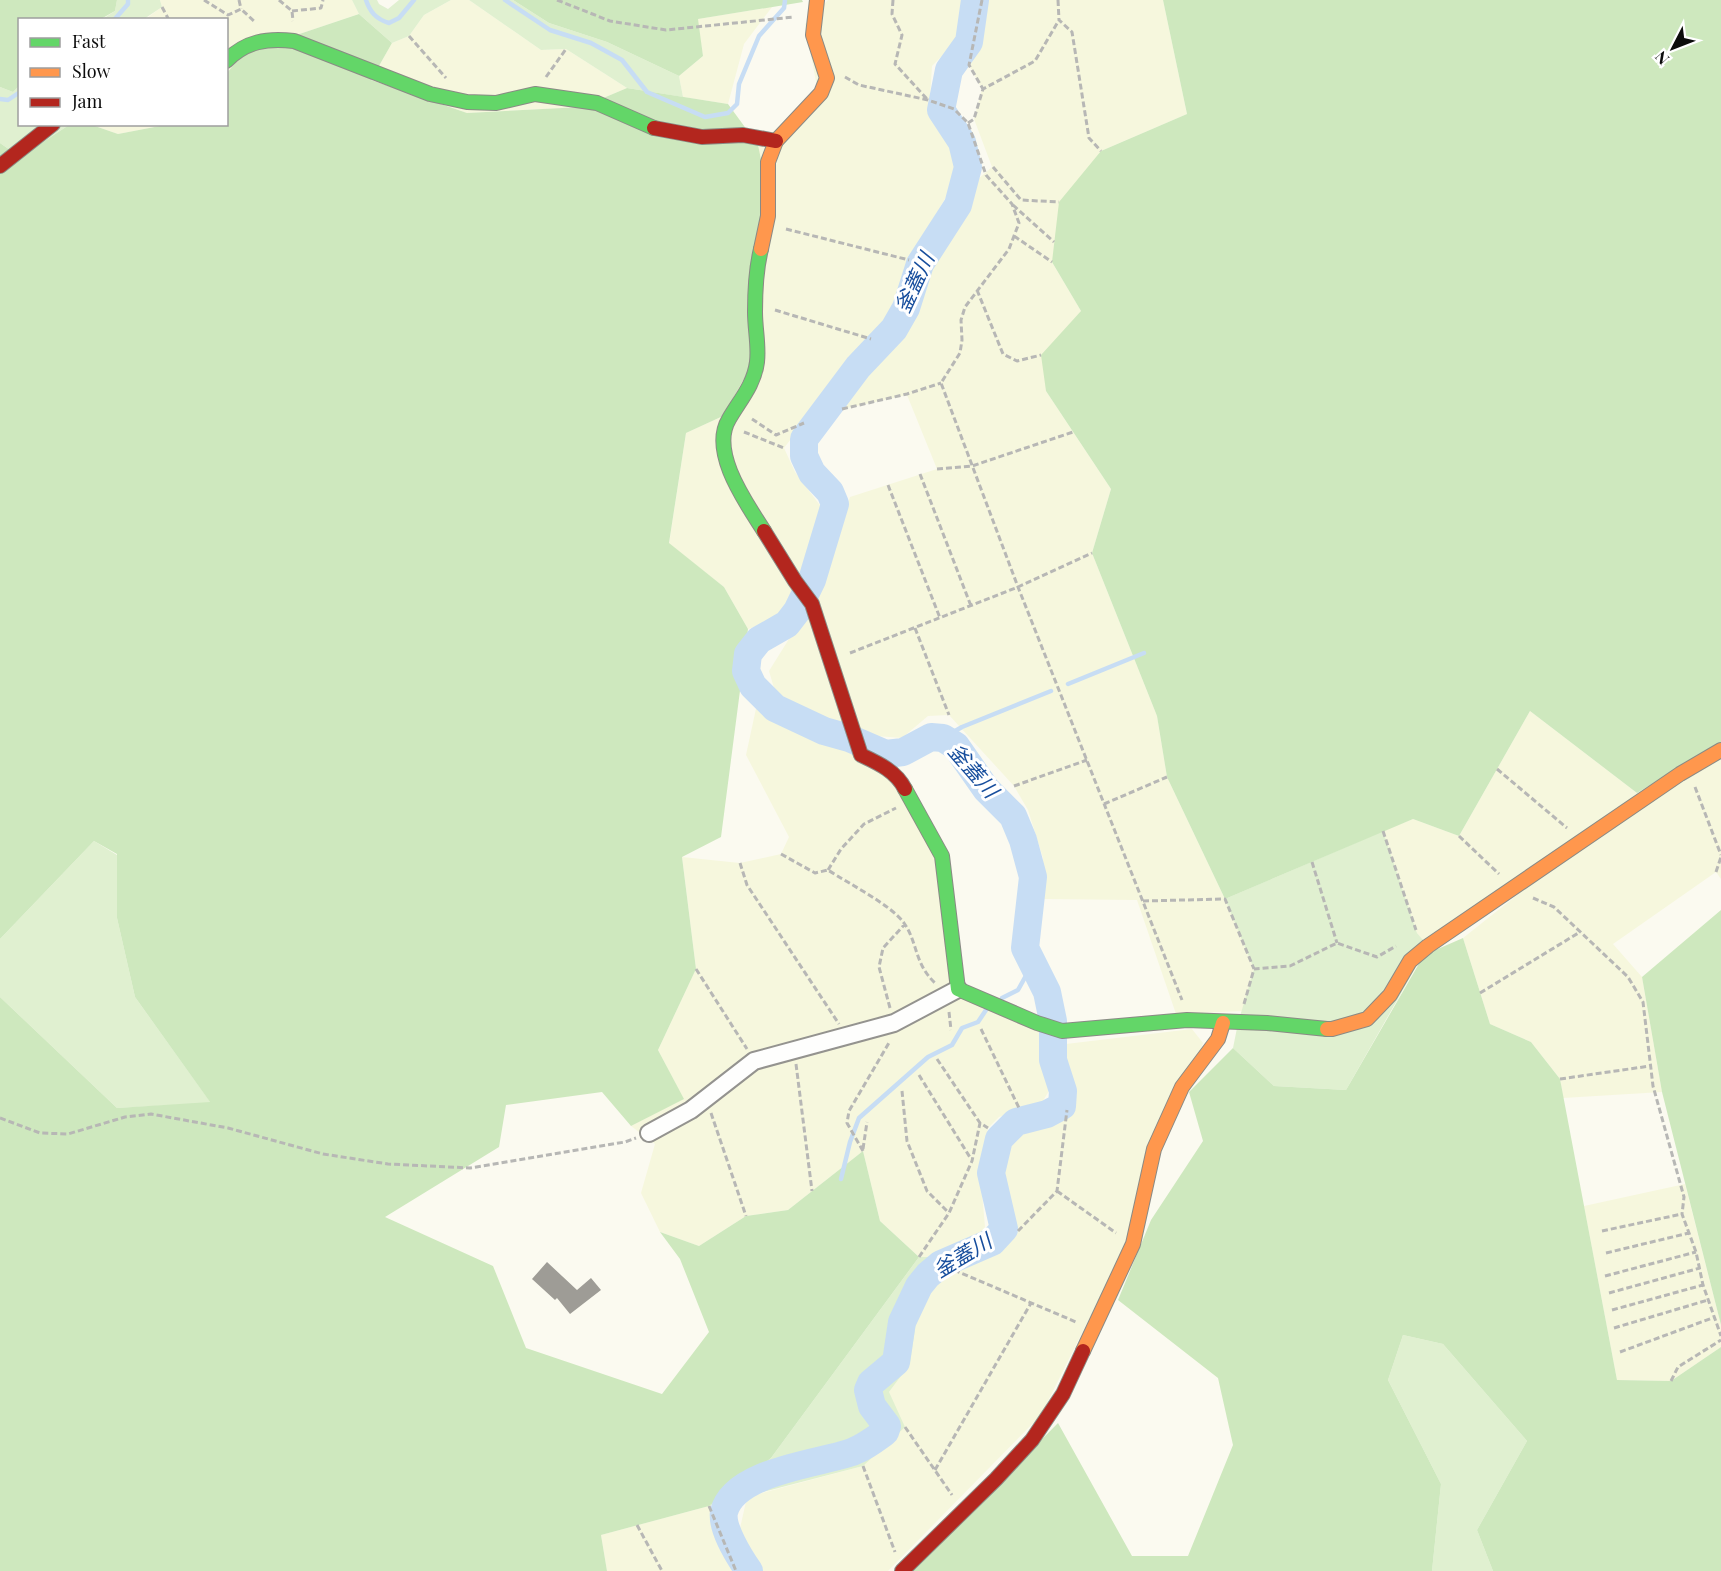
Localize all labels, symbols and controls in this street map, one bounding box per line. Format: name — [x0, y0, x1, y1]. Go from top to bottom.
legend — [18, 18, 228, 126]
north arrow — [1643, 18, 1703, 78]
text: Fast — [72, 29, 106, 53]
text: N — [1650, 47, 1673, 70]
text: Slow — [72, 59, 110, 83]
text: Jam — [71, 89, 102, 113]
water label: 釜蓋川 — [887, 246, 940, 317]
water label: 釜蓋川 — [943, 737, 1007, 804]
water label: 釜蓋川 — [928, 1225, 998, 1283]

